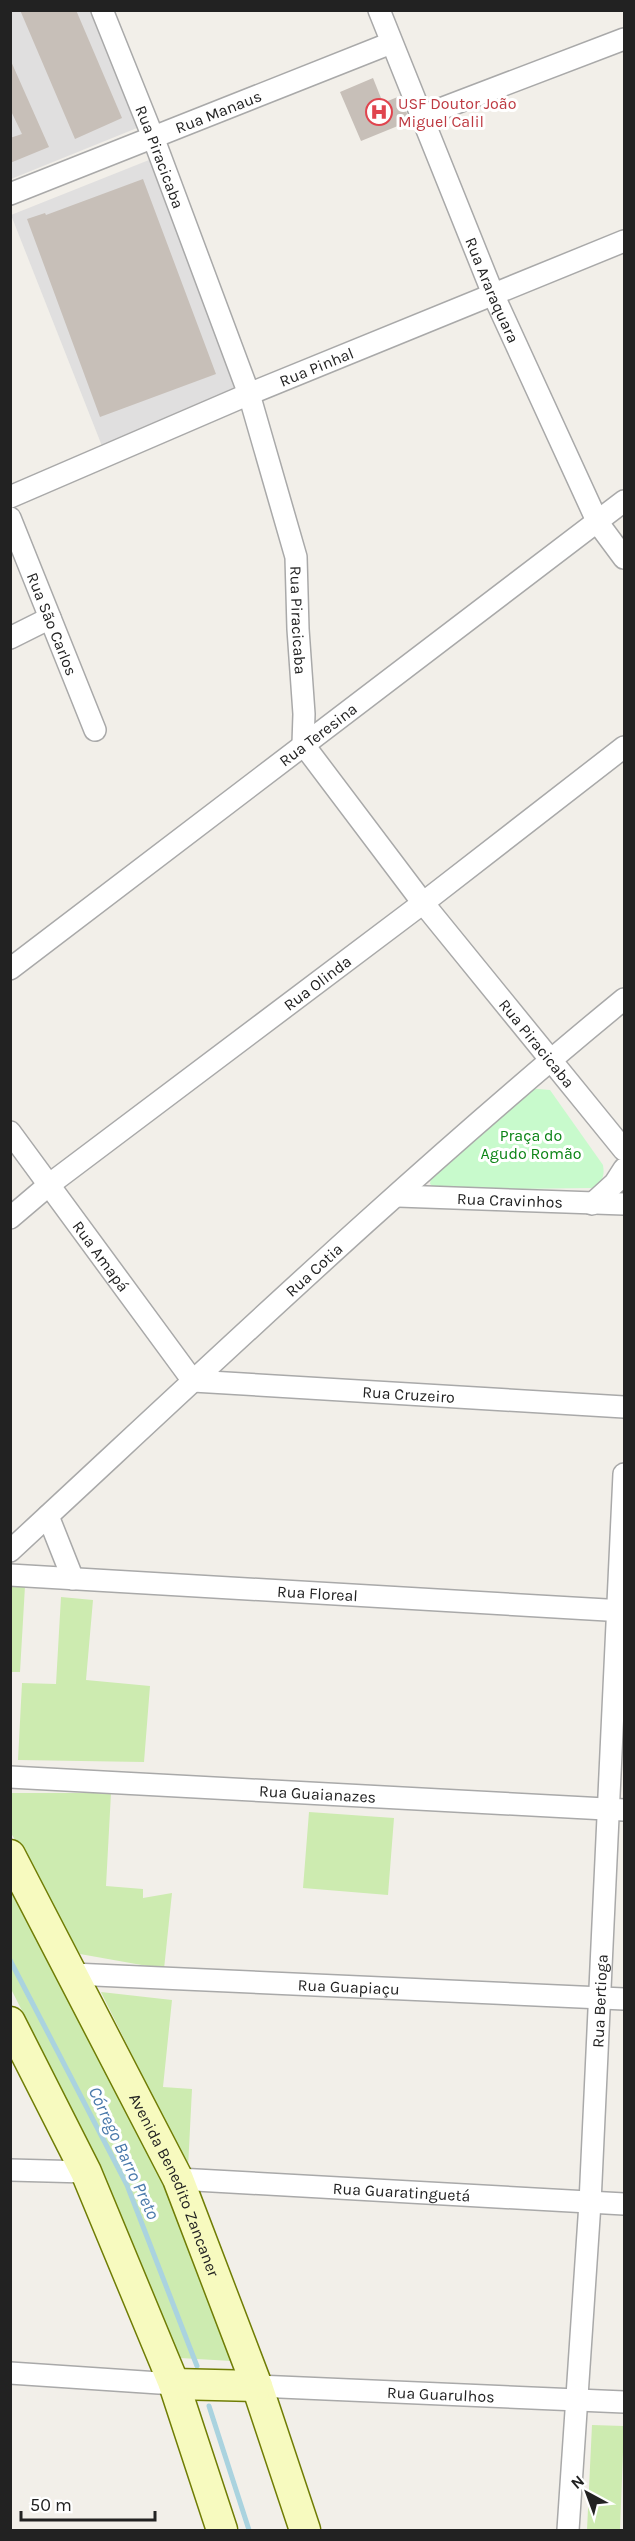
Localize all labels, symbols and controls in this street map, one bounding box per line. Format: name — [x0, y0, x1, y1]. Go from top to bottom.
street label: Rua Manaus — [173, 86, 264, 138]
place label: USF Doutor João Miguel Calil — [398, 94, 516, 131]
hospital icon: USF Doutor João Miguel Calil — [364, 97, 394, 127]
street label: Rua Piracicaba — [131, 103, 188, 211]
street label: Rua Araraquara — [461, 234, 523, 346]
street label: Rua Pinhal — [277, 343, 356, 391]
street label: Rua Piracicaba — [286, 565, 310, 675]
street label: Rua São Carlos — [23, 570, 81, 678]
street label: Rua Teresina — [275, 699, 361, 770]
street label: Rua Olinda — [280, 952, 355, 1015]
street label: Rua Piracicaba — [495, 995, 578, 1092]
park label: Praça do Agudo Romão — [481, 1126, 582, 1163]
street label: Rua Cravinhos — [457, 1189, 563, 1212]
street label: Rua Amapá — [68, 1217, 133, 1296]
street label: Rua Cotia — [282, 1239, 346, 1301]
street label: Rua Cruzeiro — [362, 1382, 455, 1407]
street label: Rua Floreal — [276, 1582, 358, 1605]
street label: Rua Guaianazes — [258, 1781, 377, 1807]
street label: Rua Bertioga — [588, 1954, 612, 2048]
street label: Rua Guapiaçu — [297, 1975, 400, 1999]
water label: Córrego Barro Preto — [84, 2083, 164, 2223]
street label: Avenida Benedito Zancaner — [125, 2090, 223, 2280]
street label: Rua Guaratinguetá — [332, 2179, 471, 2205]
street label: Rua Guarulhos — [387, 2383, 495, 2406]
north arrow — [557, 2463, 617, 2523]
text: N — [567, 2471, 588, 2493]
scale bar — [21, 2484, 154, 2522]
text: 50 m — [30, 2494, 72, 2516]

